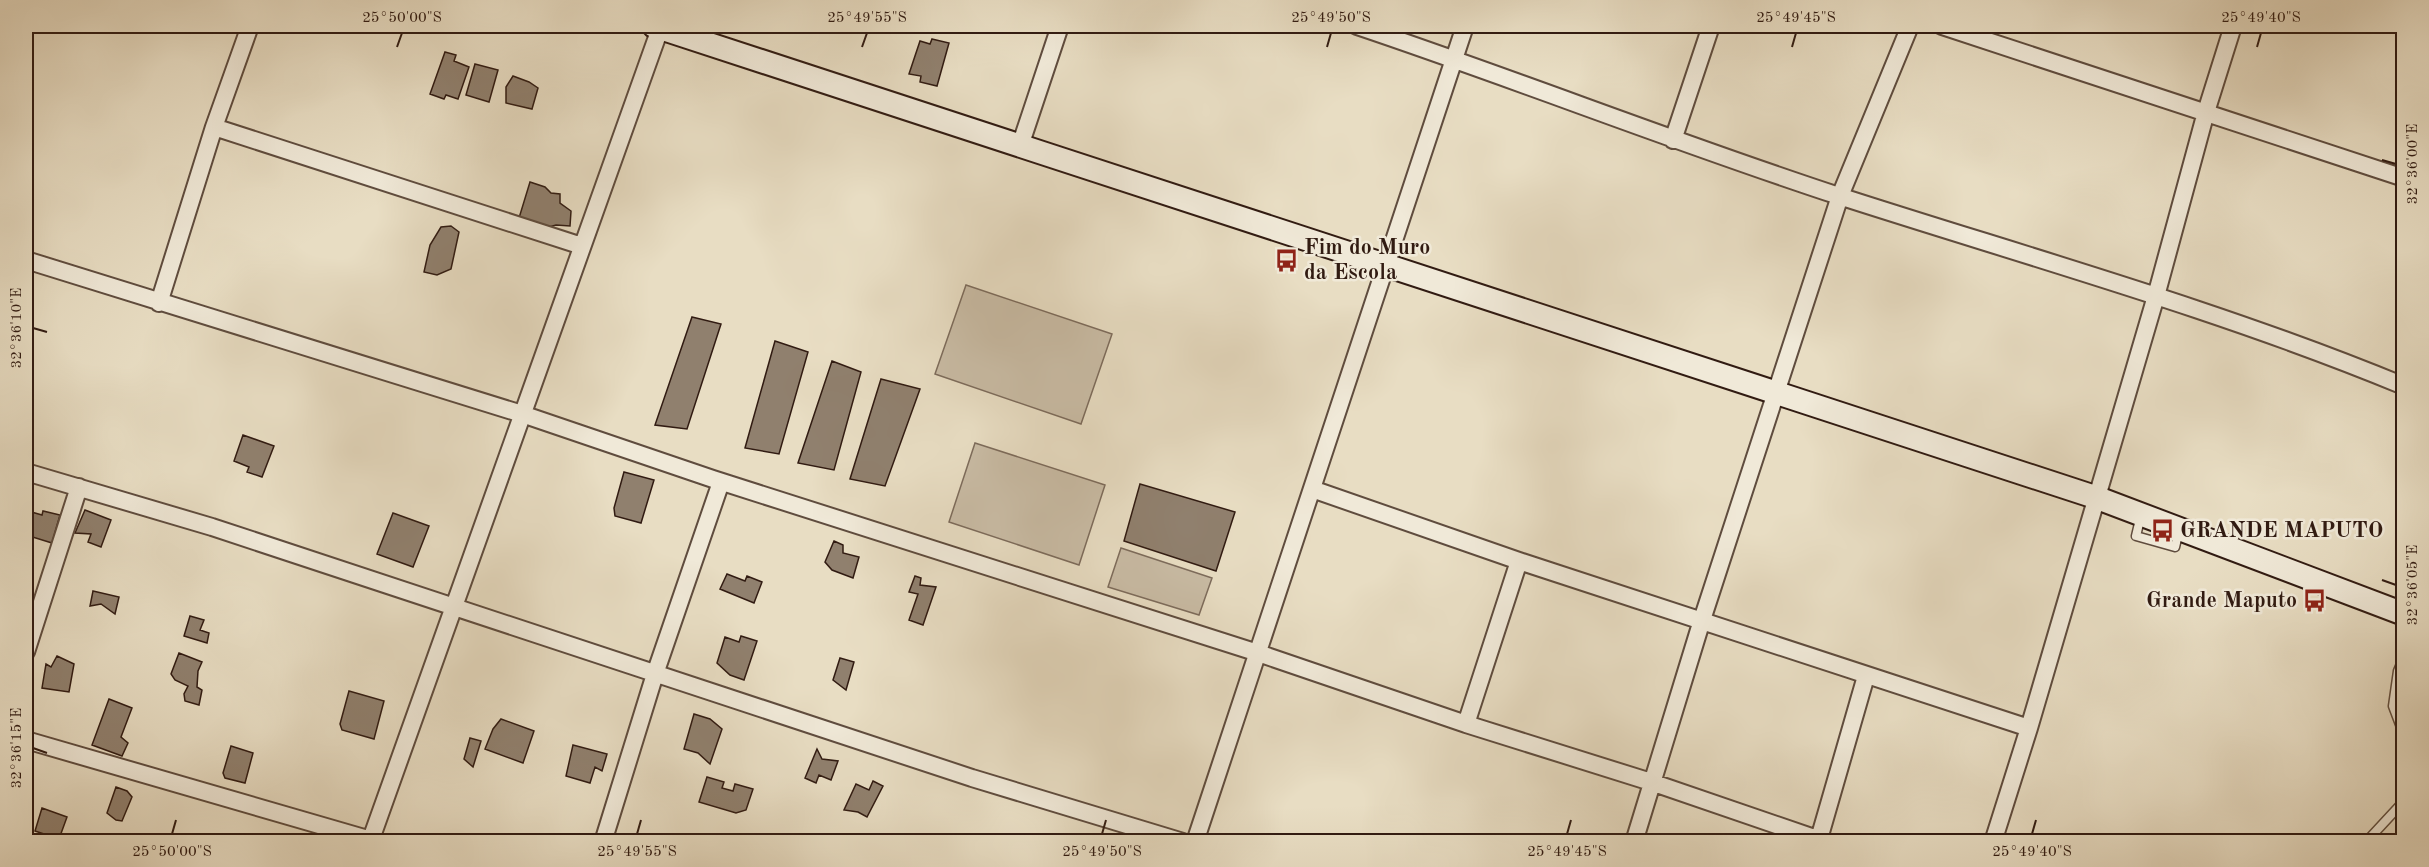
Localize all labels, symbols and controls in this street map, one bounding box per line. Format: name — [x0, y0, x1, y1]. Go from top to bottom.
text: 25°50'00"S — [362, 11, 442, 26]
text: 25°49'55"S — [827, 11, 907, 26]
text: 25°49'50"S — [1291, 11, 1371, 26]
text: 25°49'45"S — [1756, 11, 1836, 26]
text: 25°49'40"S — [2221, 11, 2301, 26]
text: 32°36'00"E — [2406, 124, 2421, 204]
place label: Fim do Muro da Escola — [1304, 237, 1430, 284]
bus stop icon: Fim do Muro da Escola — [1273, 248, 1299, 274]
text: 32°36'10"E — [10, 288, 25, 368]
bus stop icon: GRANDE MAPUTO — [2149, 518, 2175, 544]
place label: GRANDE MAPUTO — [2180, 520, 2383, 542]
text: 32°36'05"E — [2406, 545, 2421, 625]
bus stop icon: Grande Maputo — [2302, 588, 2328, 614]
place label: Grande Maputo — [2146, 590, 2297, 612]
text: 32°36'15"E — [10, 708, 25, 788]
text: 25°50'00"S — [132, 845, 212, 860]
text: 25°49'55"S — [597, 845, 677, 860]
text: 25°49'50"S — [1062, 845, 1142, 860]
text: 25°49'45"S — [1527, 845, 1607, 860]
text: 25°49'40"S — [1992, 845, 2072, 860]

